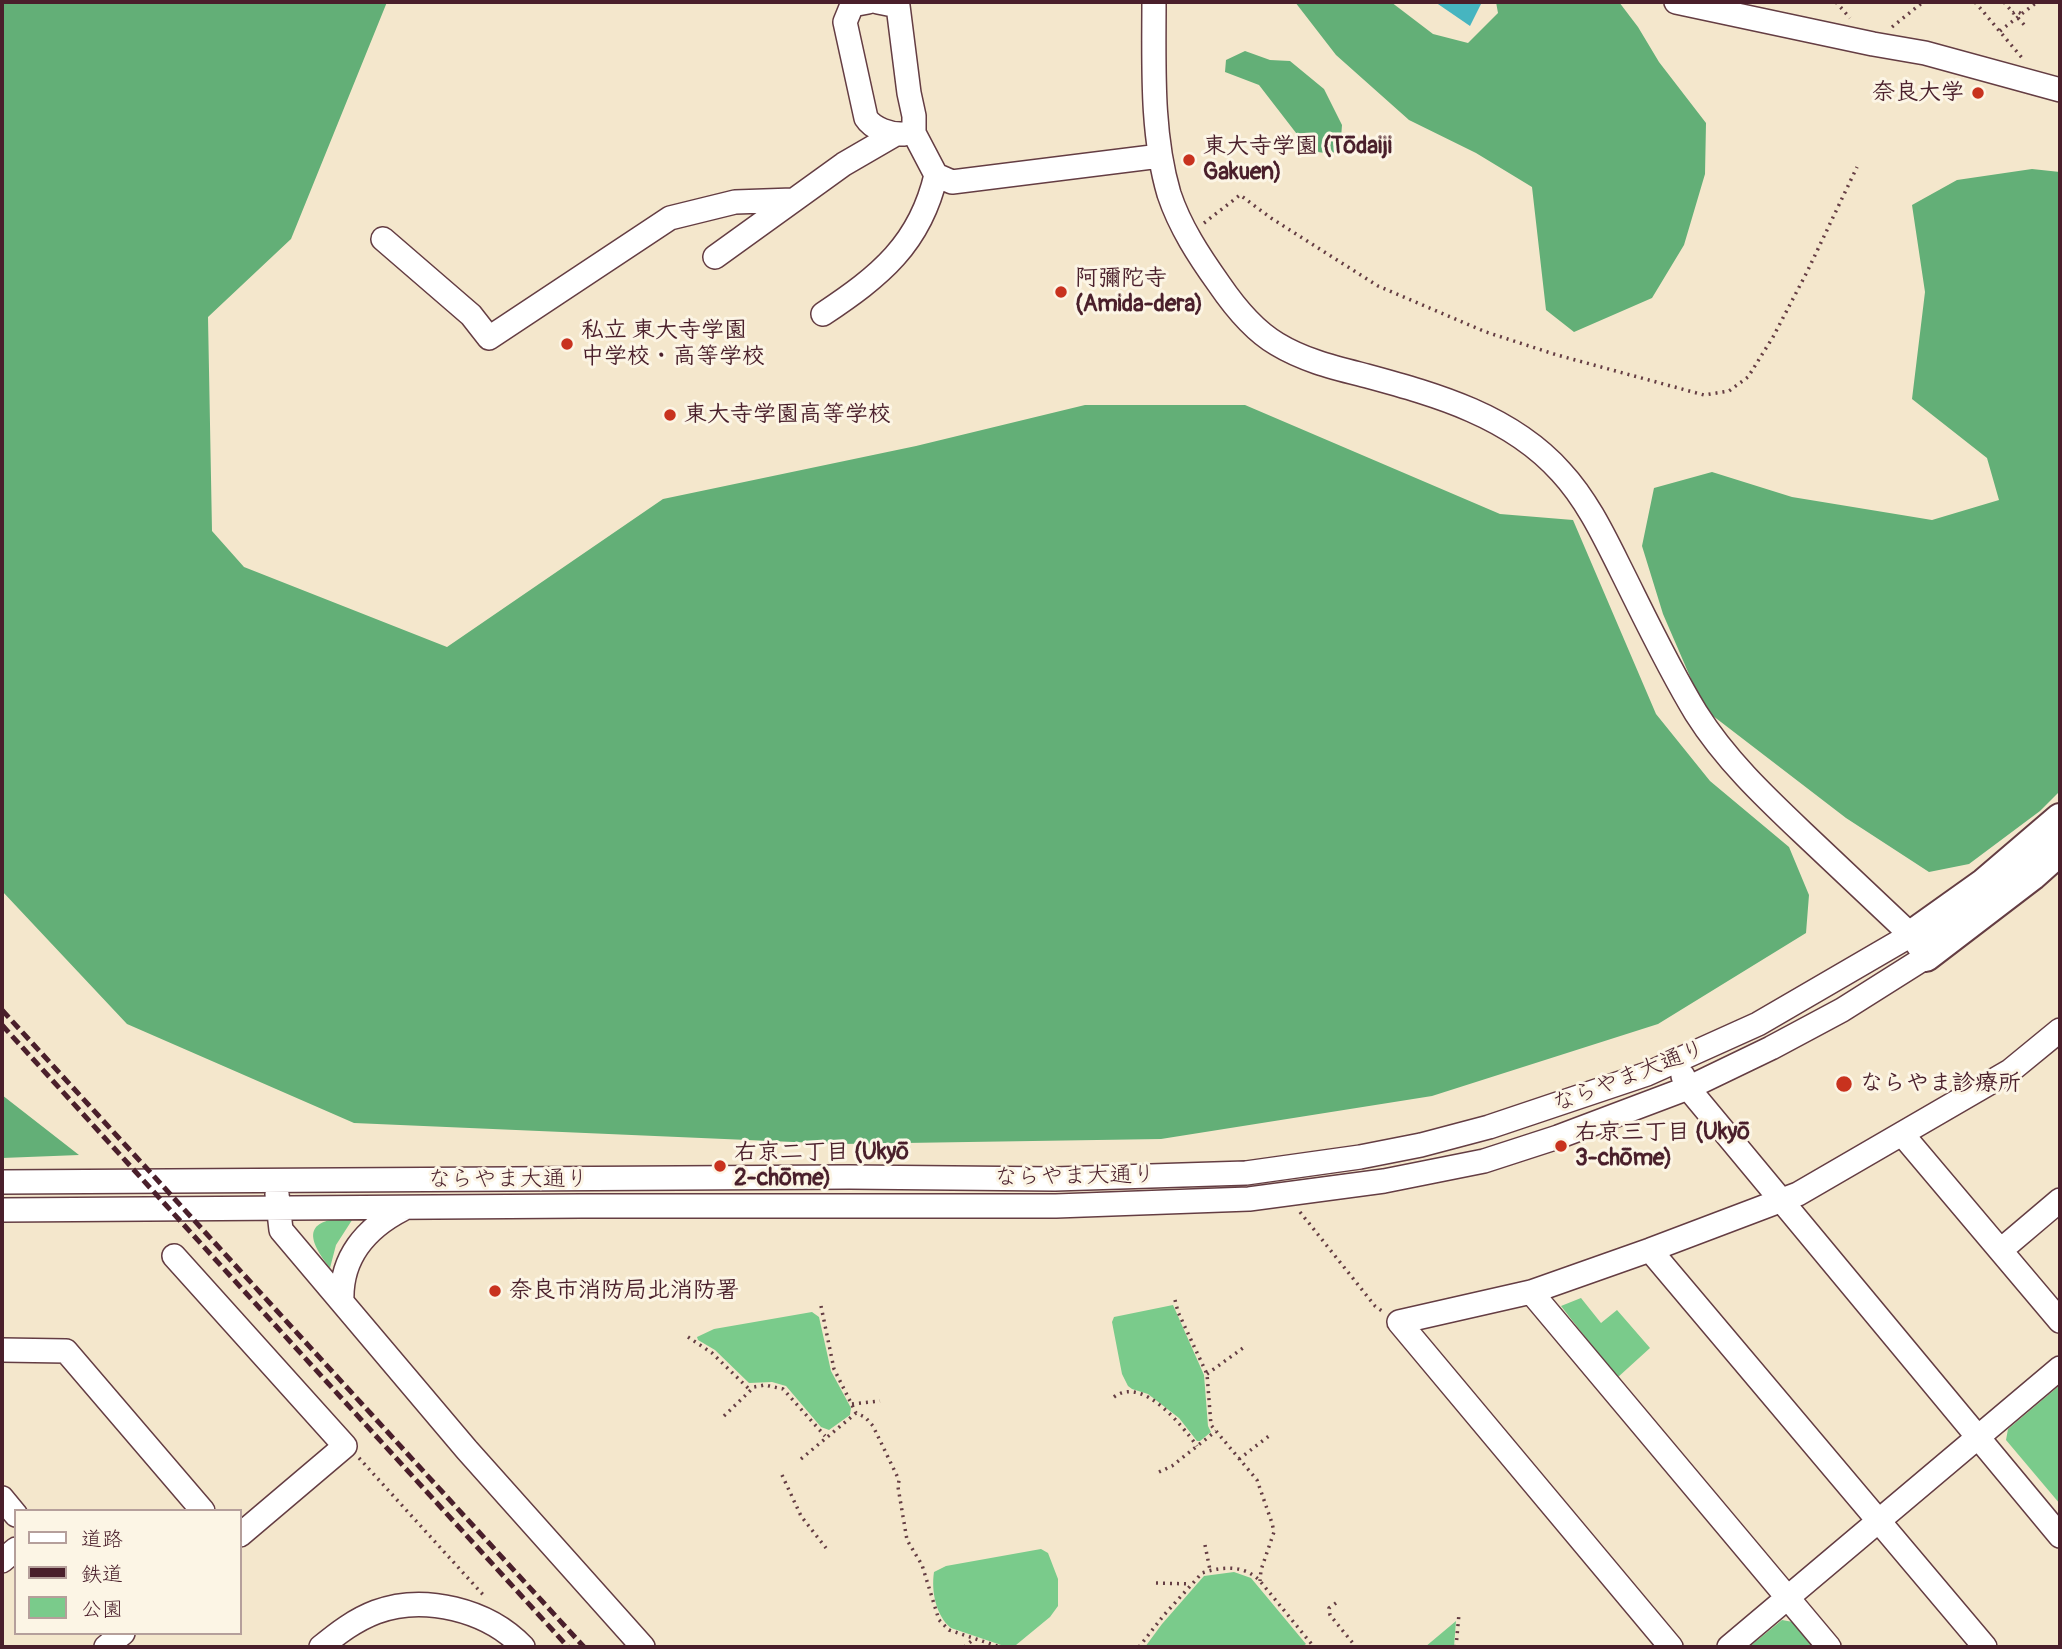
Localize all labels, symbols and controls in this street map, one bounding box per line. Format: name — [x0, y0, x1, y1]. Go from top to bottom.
place label: 奈良大学 — [1872, 79, 1964, 107]
marker: 奈良大学 — [1970, 85, 1986, 101]
place label: 東大寺学園 (Tōdaiji Gakuen) — [1203, 133, 1392, 187]
marker: 東大寺学園 (Tōdaiji Gakuen) — [1181, 152, 1197, 168]
place label: 阿彌陀寺 (Amida-dera) — [1075, 265, 1203, 319]
marker: 阿彌陀寺 (Amida-dera) — [1053, 284, 1069, 300]
place label: 私立 東大寺学園 中学校・高等学校 — [581, 317, 765, 371]
marker: 私立 東大寺学園 中学校・高等学校 — [559, 336, 575, 352]
place label: 東大寺学園高等学校 — [684, 401, 891, 429]
marker: 東大寺学園高等学校 — [662, 407, 678, 423]
street label: ならやま大通り — [1549, 1035, 1709, 1119]
place label: ならやま診療所 — [1860, 1070, 2021, 1098]
marker: ならやま診療所 — [1834, 1074, 1854, 1094]
place label: 右京三丁目 (Ukyō 3-chōme) — [1575, 1119, 1750, 1173]
marker: 右京三丁目 (Ukyō 3-chōme) — [1553, 1138, 1569, 1154]
place label: 右京二丁目 (Ukyō 2-chōme) — [734, 1139, 909, 1193]
marker: 右京二丁目 (Ukyō 2-chōme) — [712, 1158, 728, 1174]
street label: ならやま大通り — [994, 1162, 1156, 1192]
street label: ならやま大通り — [428, 1166, 588, 1194]
place label: 奈良市消防局北消防署 — [509, 1277, 739, 1305]
marker: 奈良市消防局北消防署 — [487, 1283, 503, 1299]
legend — [14, 1509, 242, 1635]
text: 道路 — [81, 1526, 123, 1553]
text: 鉄道 — [81, 1561, 123, 1588]
text: 公園 — [81, 1596, 123, 1623]

